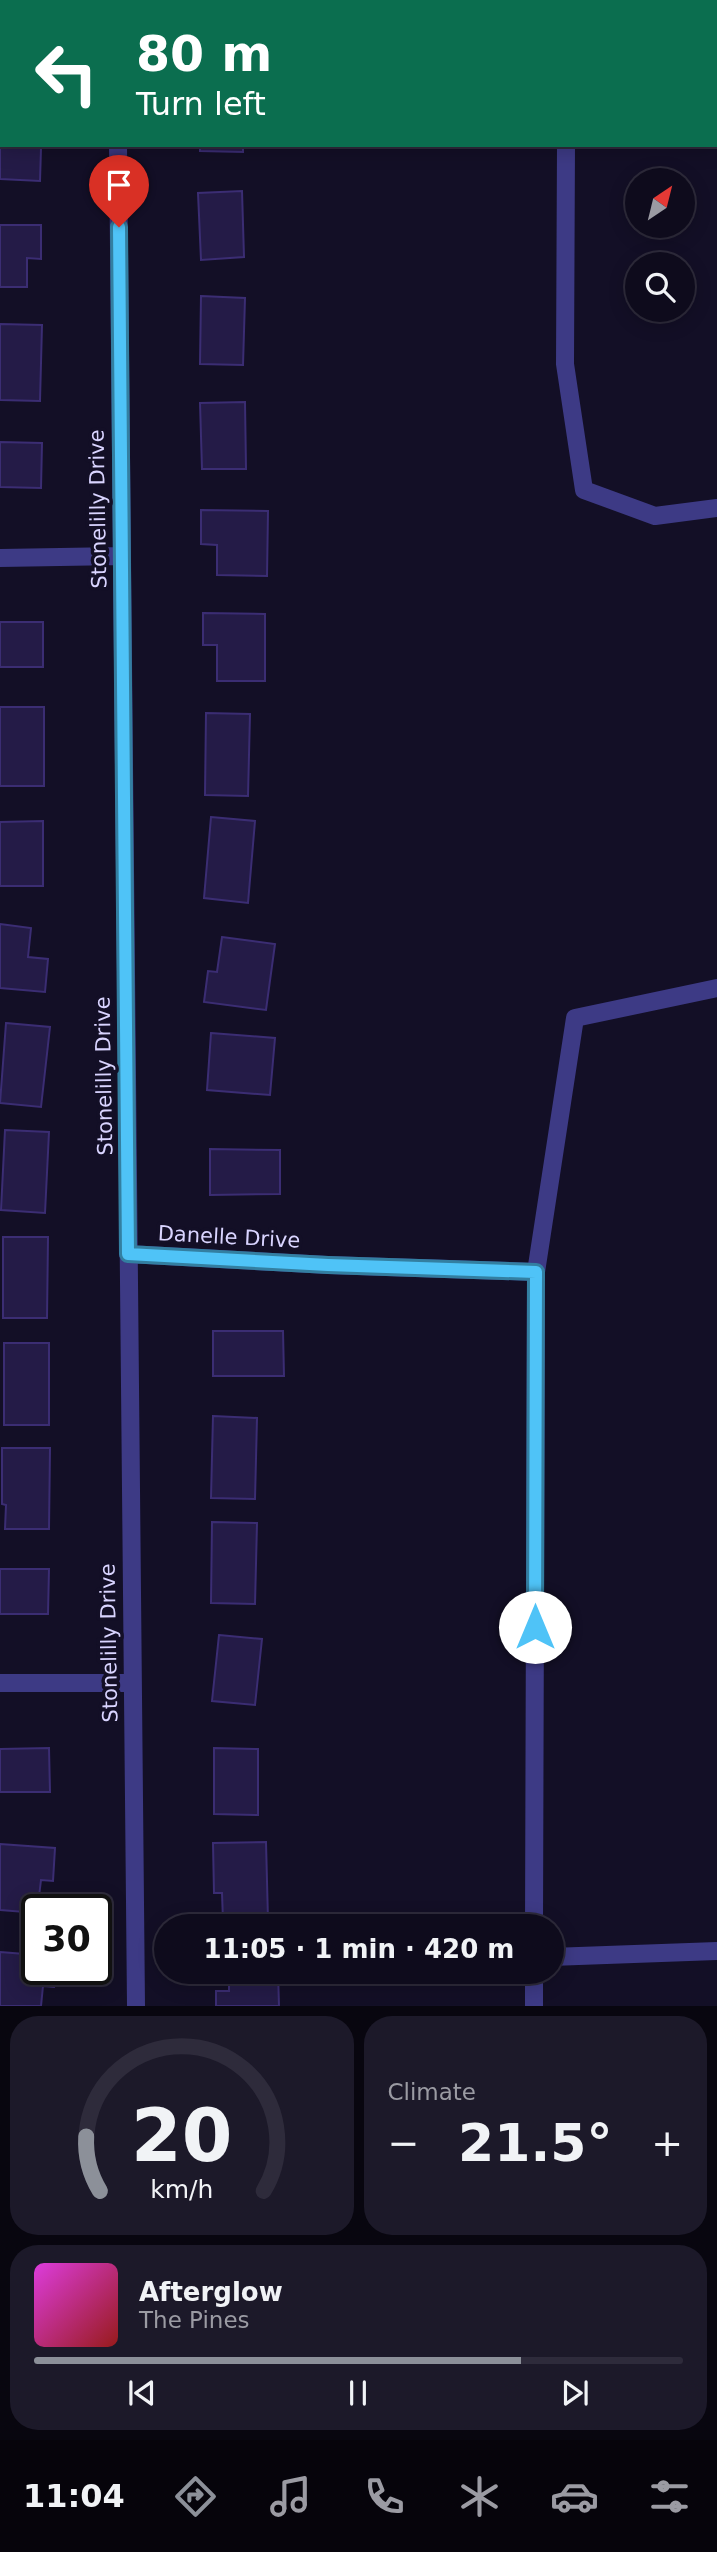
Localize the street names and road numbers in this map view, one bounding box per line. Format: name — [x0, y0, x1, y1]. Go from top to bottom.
street label: Stonelilly Drive — [85, 429, 111, 589]
street label: Stonelilly Drive — [91, 996, 117, 1156]
street label: Danelle Drive — [157, 1221, 301, 1253]
street label: Stonelilly Drive — [96, 1563, 122, 1723]

